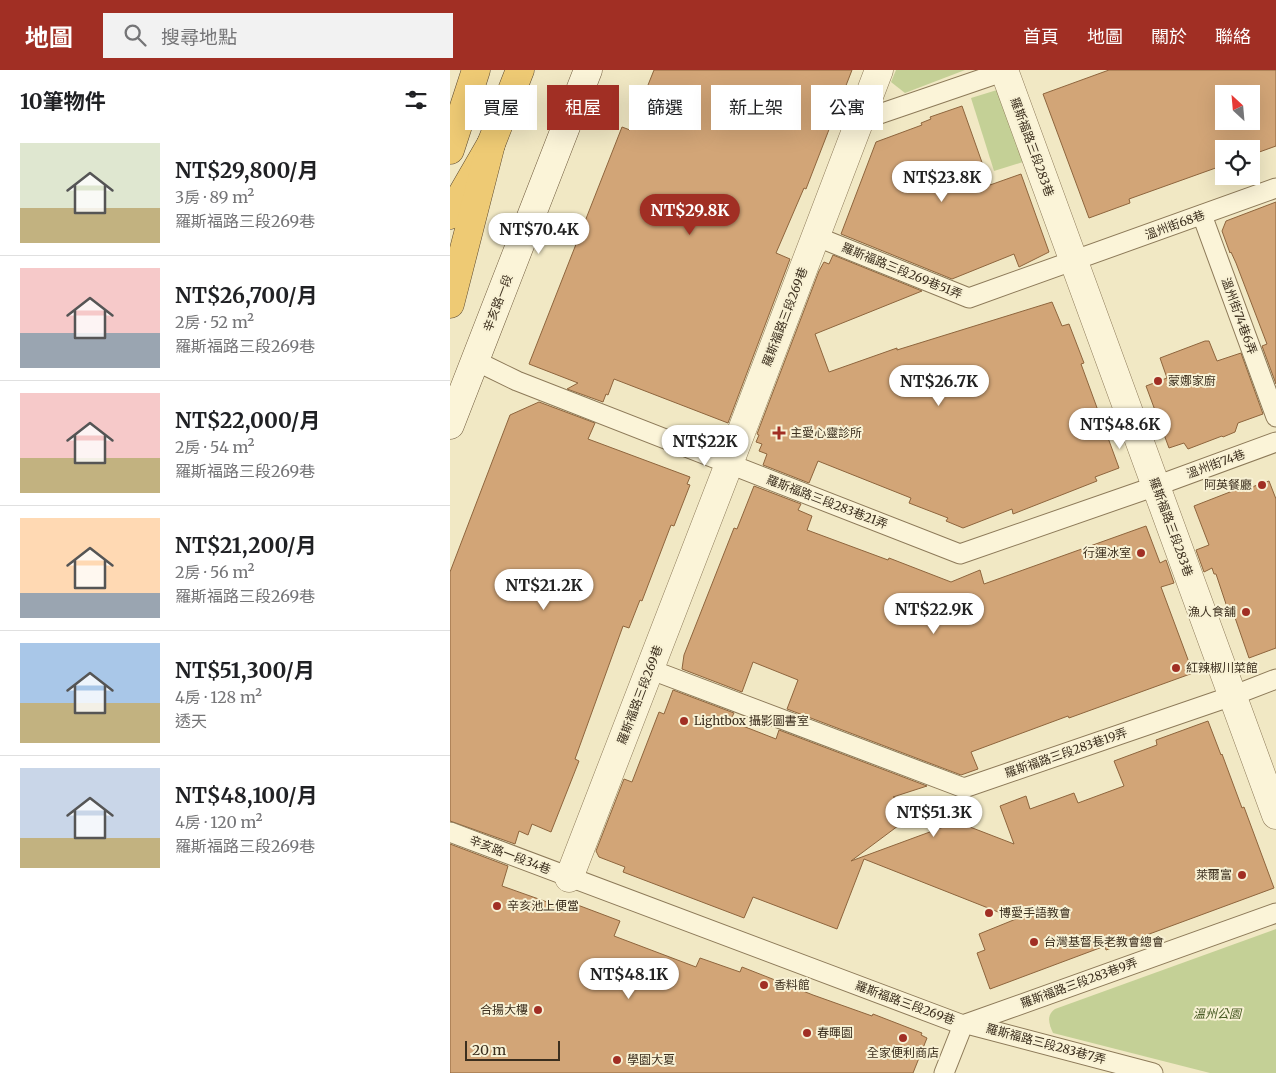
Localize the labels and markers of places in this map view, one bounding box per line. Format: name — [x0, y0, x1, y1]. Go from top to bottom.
pin: NT$23.8K — [890, 160, 994, 203]
pin: NT$29.8K — [638, 194, 742, 236]
pin: NT$70.4K — [487, 212, 591, 255]
pin: NT$26.7K — [887, 364, 991, 407]
place label: 蒙娜家廚 — [1168, 373, 1216, 388]
marker: 蒙娜家廚 — [1152, 375, 1164, 387]
pin: NT$48.6K — [1068, 408, 1172, 450]
pin: NT$22K — [664, 424, 746, 467]
place label: 主愛心靈診所 — [790, 425, 862, 440]
marker: 主愛心靈診所 — [772, 426, 786, 440]
place label: 阿英餐廳 — [1204, 477, 1252, 492]
marker: 阿英餐廳 — [1256, 479, 1268, 491]
place label: 行運冰室 — [1083, 545, 1131, 560]
marker: 行運冰室 — [1135, 547, 1147, 559]
pin: NT$21.2K — [492, 568, 596, 611]
pin: NT$22.9K — [882, 592, 986, 635]
place label: 漁人食舖 — [1188, 604, 1236, 619]
marker: 漁人食舖 — [1240, 606, 1252, 618]
place label: 紅辣椒川菜館 — [1186, 660, 1258, 675]
marker: 紅辣椒川菜館 — [1170, 662, 1182, 674]
place label: Lightbox 攝影圖書室 — [694, 713, 809, 728]
marker: Lightbox 攝影圖書室 — [678, 715, 690, 727]
pin: NT$51.3K — [882, 796, 986, 838]
place label: 萊爾富 — [1196, 867, 1232, 882]
marker: 萊爾富 — [1236, 869, 1248, 881]
place label: 辛亥池上便當 — [507, 898, 579, 913]
marker: 辛亥池上便當 — [491, 900, 503, 912]
place label: 博愛手語教會 — [999, 905, 1071, 920]
marker: 博愛手語教會 — [983, 907, 995, 919]
place label: 台灣基督長老教會總會 — [1044, 934, 1164, 949]
marker: 台灣基督長老教會總會 — [1028, 936, 1040, 948]
pin: NT$48.1K — [577, 958, 681, 1000]
place label: 香料館 — [774, 977, 810, 992]
marker: 香料館 — [758, 979, 770, 991]
place label: 合揚大樓 — [480, 1002, 528, 1017]
marker: 合揚大樓 — [532, 1004, 544, 1016]
place label: 春暉園 — [817, 1025, 853, 1040]
marker: 春暉園 — [801, 1027, 813, 1039]
marker: 全家便利商店 — [897, 1032, 909, 1044]
place label: 全家便利商店 — [867, 1045, 939, 1060]
place label: 學園大夏 — [627, 1052, 675, 1067]
marker: 學園大夏 — [611, 1054, 623, 1066]

